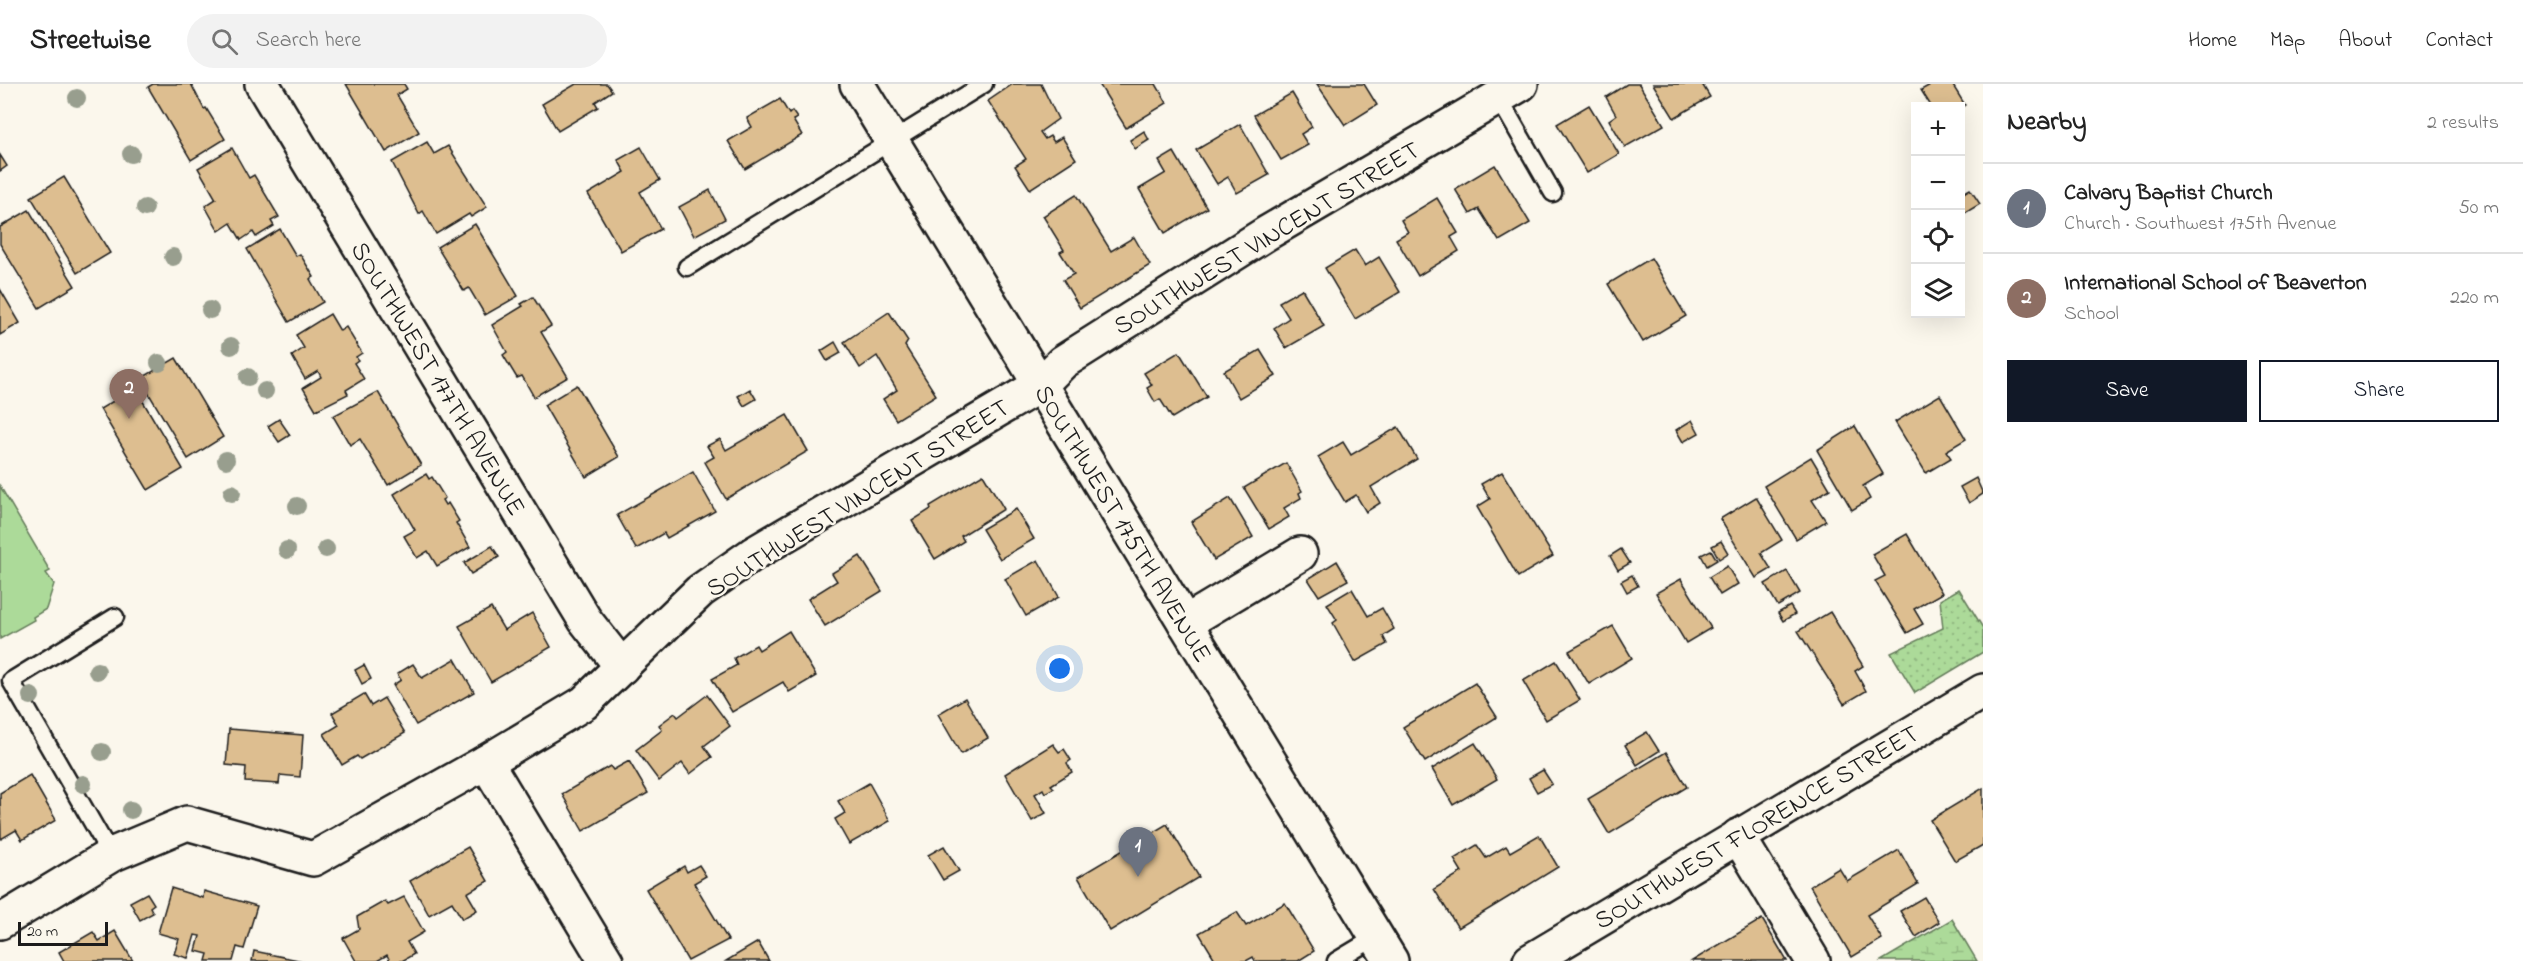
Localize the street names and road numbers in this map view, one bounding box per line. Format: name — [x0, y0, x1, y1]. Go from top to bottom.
street label: SOUTHWEST VINCENT STREET — [1107, 133, 1428, 346]
street label: SOUTHWEST 177TH AVENUE — [339, 235, 534, 524]
street label: SOUTHWEST 175TH AVENUE — [1023, 378, 1220, 671]
street label: SOUTHWEST VINCENT STREET — [699, 390, 1018, 609]
street label: SOUTHWEST FLORENCE STREET — [1588, 716, 1927, 941]

